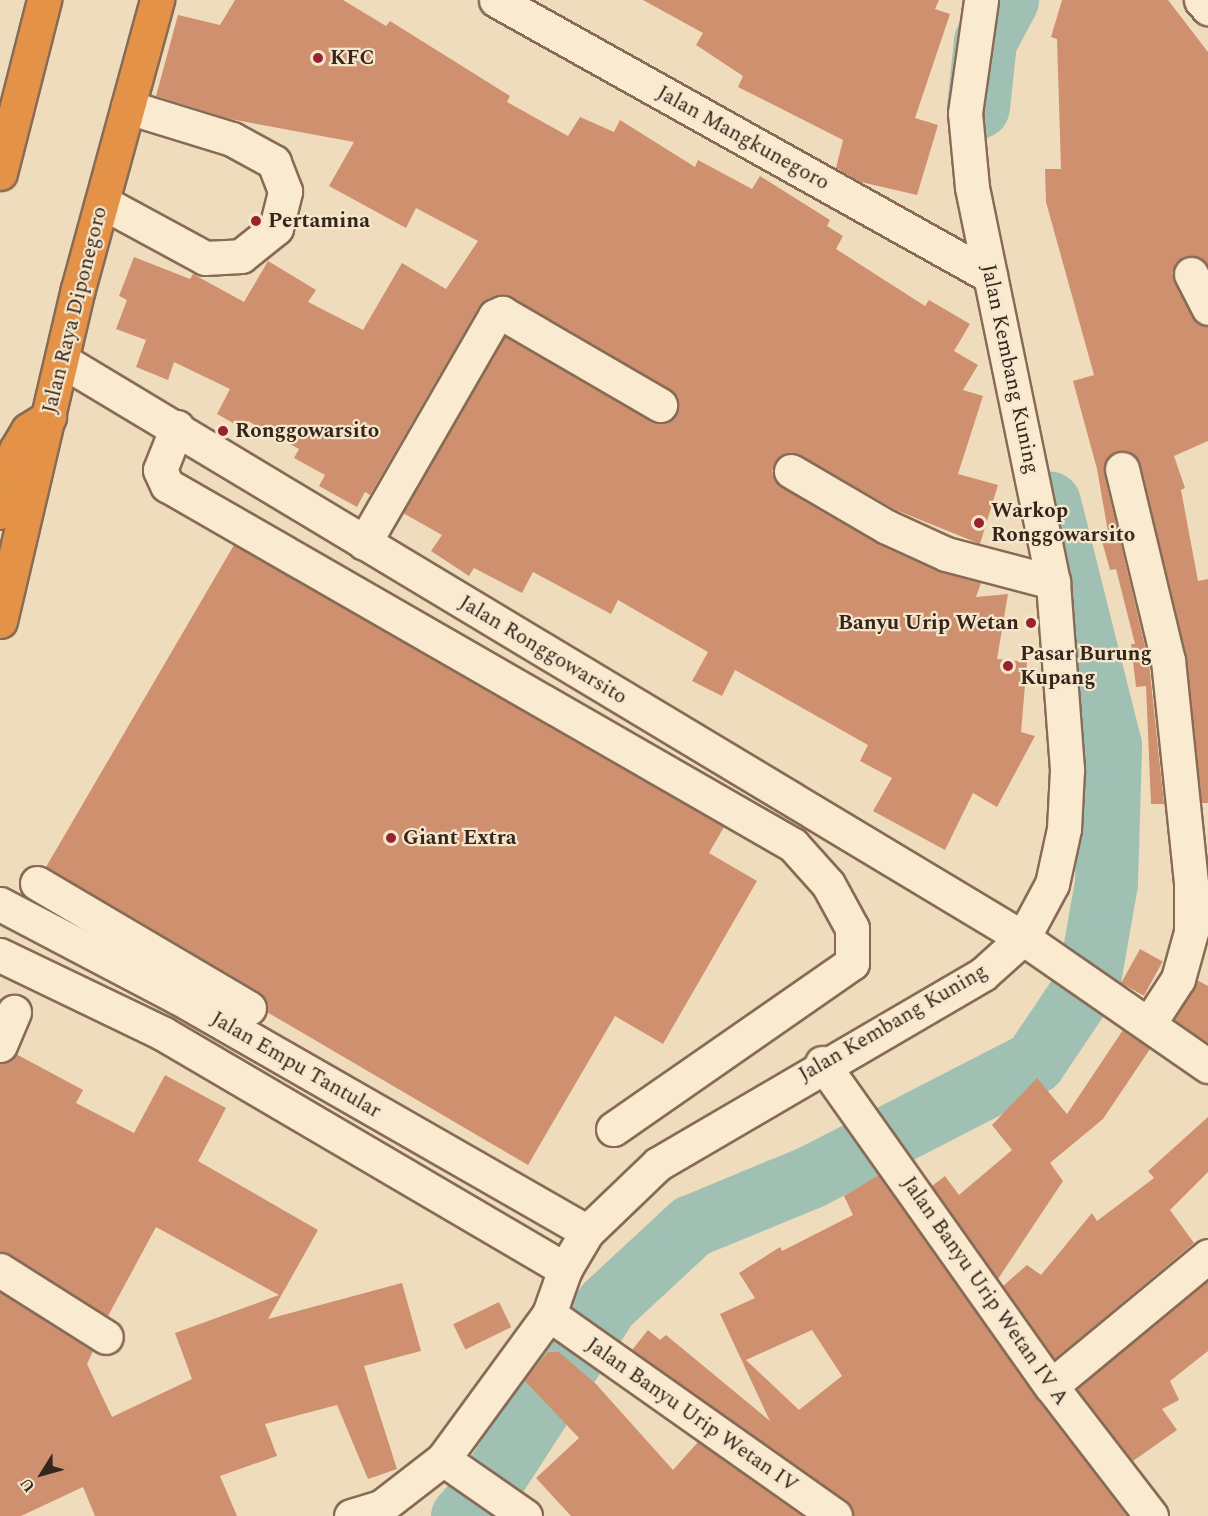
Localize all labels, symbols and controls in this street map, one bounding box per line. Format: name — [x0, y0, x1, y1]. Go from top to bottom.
place label: KFC — [330, 45, 374, 71]
marker: KFC — [311, 51, 325, 65]
street label: Jalan Mangkunegoro — [652, 80, 834, 196]
street label: Jalan Raya Diponegoro — [37, 204, 113, 416]
place label: Pertamina — [268, 208, 370, 234]
marker: Pertamina — [249, 214, 263, 228]
street label: Jalan Kembang Kuning — [975, 262, 1045, 476]
place label: Ronggowarsito — [235, 418, 379, 444]
marker: Ronggowarsito — [216, 424, 230, 438]
place label: Warkop Ronggowarsito — [991, 498, 1135, 548]
marker: Warkop Ronggowarsito — [972, 516, 986, 530]
street label: Jalan Ronggowarsito — [454, 590, 632, 710]
place label: Banyu Urip Wetan — [838, 610, 1019, 636]
marker: Banyu Urip Wetan — [1024, 616, 1038, 630]
place label: Pasar Burung Kupang — [1020, 641, 1152, 691]
marker: Pasar Burung Kupang — [1001, 659, 1015, 673]
place label: Giant Extra — [403, 825, 517, 851]
marker: Giant Extra — [384, 831, 398, 845]
street label: Jalan Kembang Kuning — [794, 959, 992, 1087]
street label: Jalan Empu Tantular — [207, 1006, 385, 1124]
street label: Jalan Banyu Urip Wetan IV A — [896, 1172, 1074, 1410]
street label: Jalan Banyu Urip Wetan IV — [581, 1332, 803, 1498]
north arrow — [12, 1444, 72, 1504]
text: U — [14, 1472, 41, 1497]

